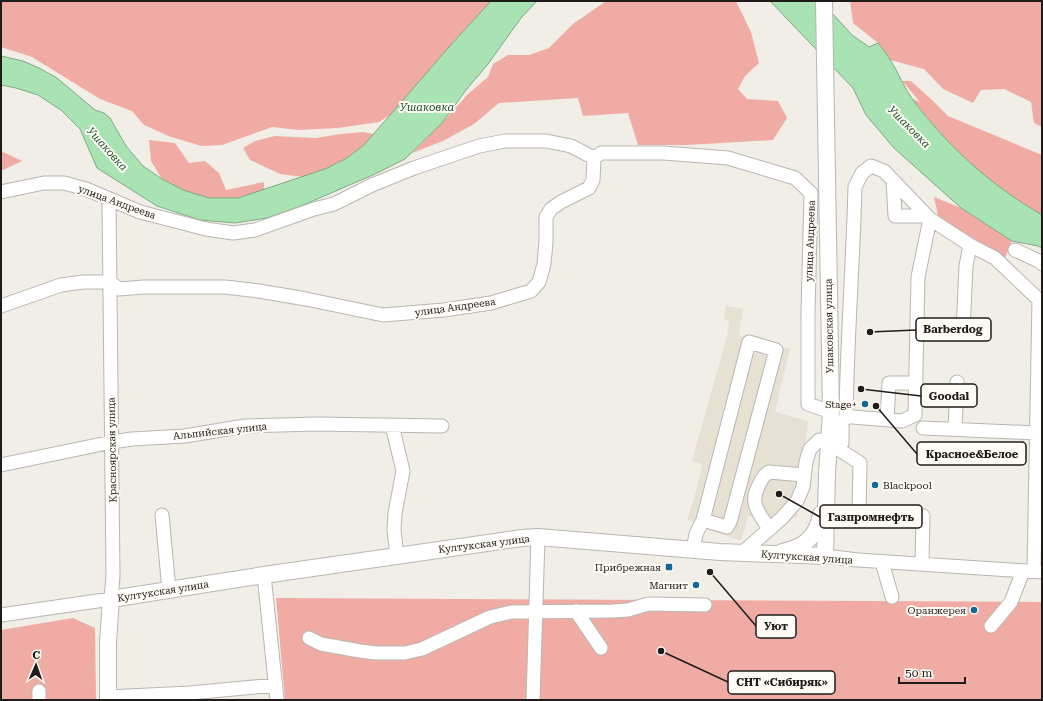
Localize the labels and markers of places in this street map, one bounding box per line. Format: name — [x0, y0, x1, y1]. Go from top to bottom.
callout: Barberdog — [916, 318, 991, 341]
callout: Goodal — [921, 384, 977, 407]
place label: Stage+ — [825, 399, 857, 410]
marker: Stage+ — [860, 399, 870, 409]
callout: Красное&Белое — [917, 442, 1026, 465]
marker: Blackpool — [870, 480, 880, 490]
place label: Blackpool — [883, 480, 932, 491]
callout: Газпромнефть — [820, 505, 922, 528]
place label: Прибрежная — [595, 562, 661, 573]
marker: Прибрежная — [664, 562, 674, 572]
place label: Магнит — [649, 580, 688, 591]
marker: Магнит — [691, 580, 701, 590]
place label: Оранжерея — [908, 605, 966, 616]
marker: Оранжерея — [969, 605, 979, 615]
callout: Уют — [756, 615, 796, 638]
callout: СНТ «Сибиряк» — [728, 671, 835, 694]

